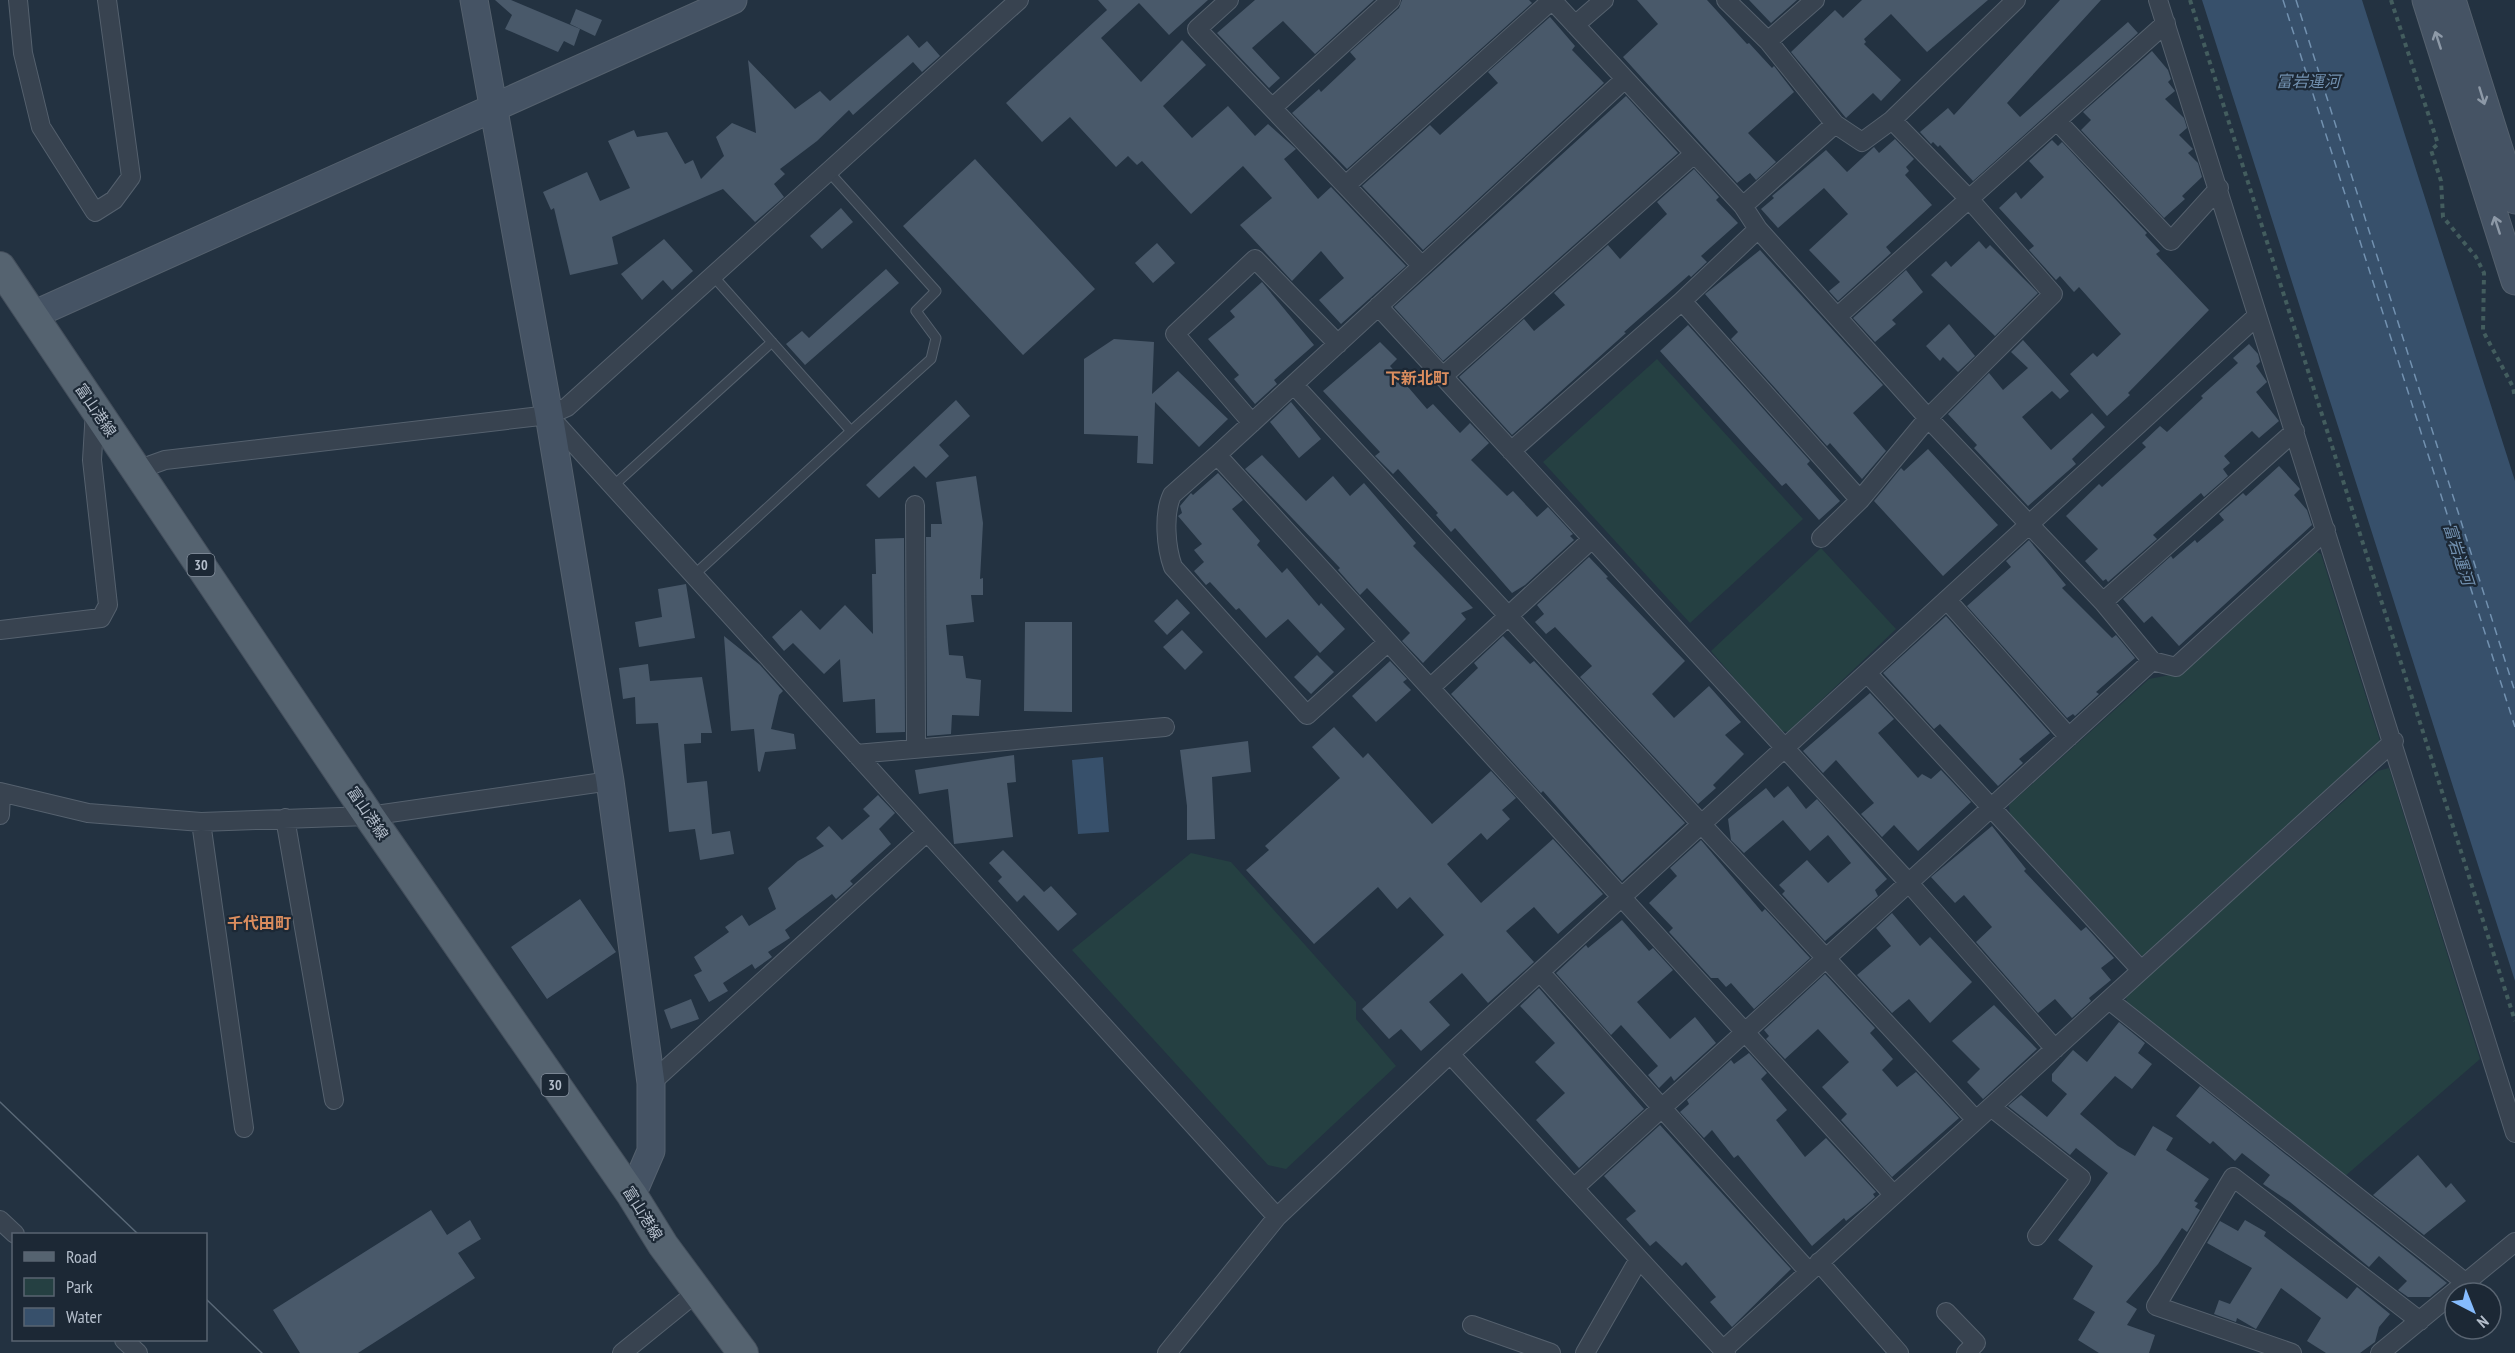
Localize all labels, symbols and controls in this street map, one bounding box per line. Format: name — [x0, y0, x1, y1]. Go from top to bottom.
one-way arrow — [2432, 31, 2443, 50]
water label: 富岩運河 — [2276, 71, 2343, 91]
one-way arrow — [2477, 86, 2488, 105]
one-way arrow — [2491, 216, 2502, 235]
district label: 下新北町 — [1385, 368, 1449, 388]
street label: 富山港線 — [71, 380, 121, 440]
water label: 富岩運河 — [2440, 520, 2479, 590]
road number: 30 — [188, 554, 214, 576]
street label: 富山港線 — [343, 783, 393, 843]
district label: 千代田町 — [227, 913, 291, 933]
road number: 30 — [542, 1074, 568, 1096]
street label: 富山港線 — [619, 1183, 667, 1243]
legend — [12, 1233, 207, 1341]
text: Road — [66, 1245, 97, 1268]
text: Park — [66, 1275, 93, 1298]
north arrow — [2443, 1281, 2503, 1341]
text: Water — [66, 1305, 102, 1328]
text: N — [2473, 1312, 2493, 1332]

